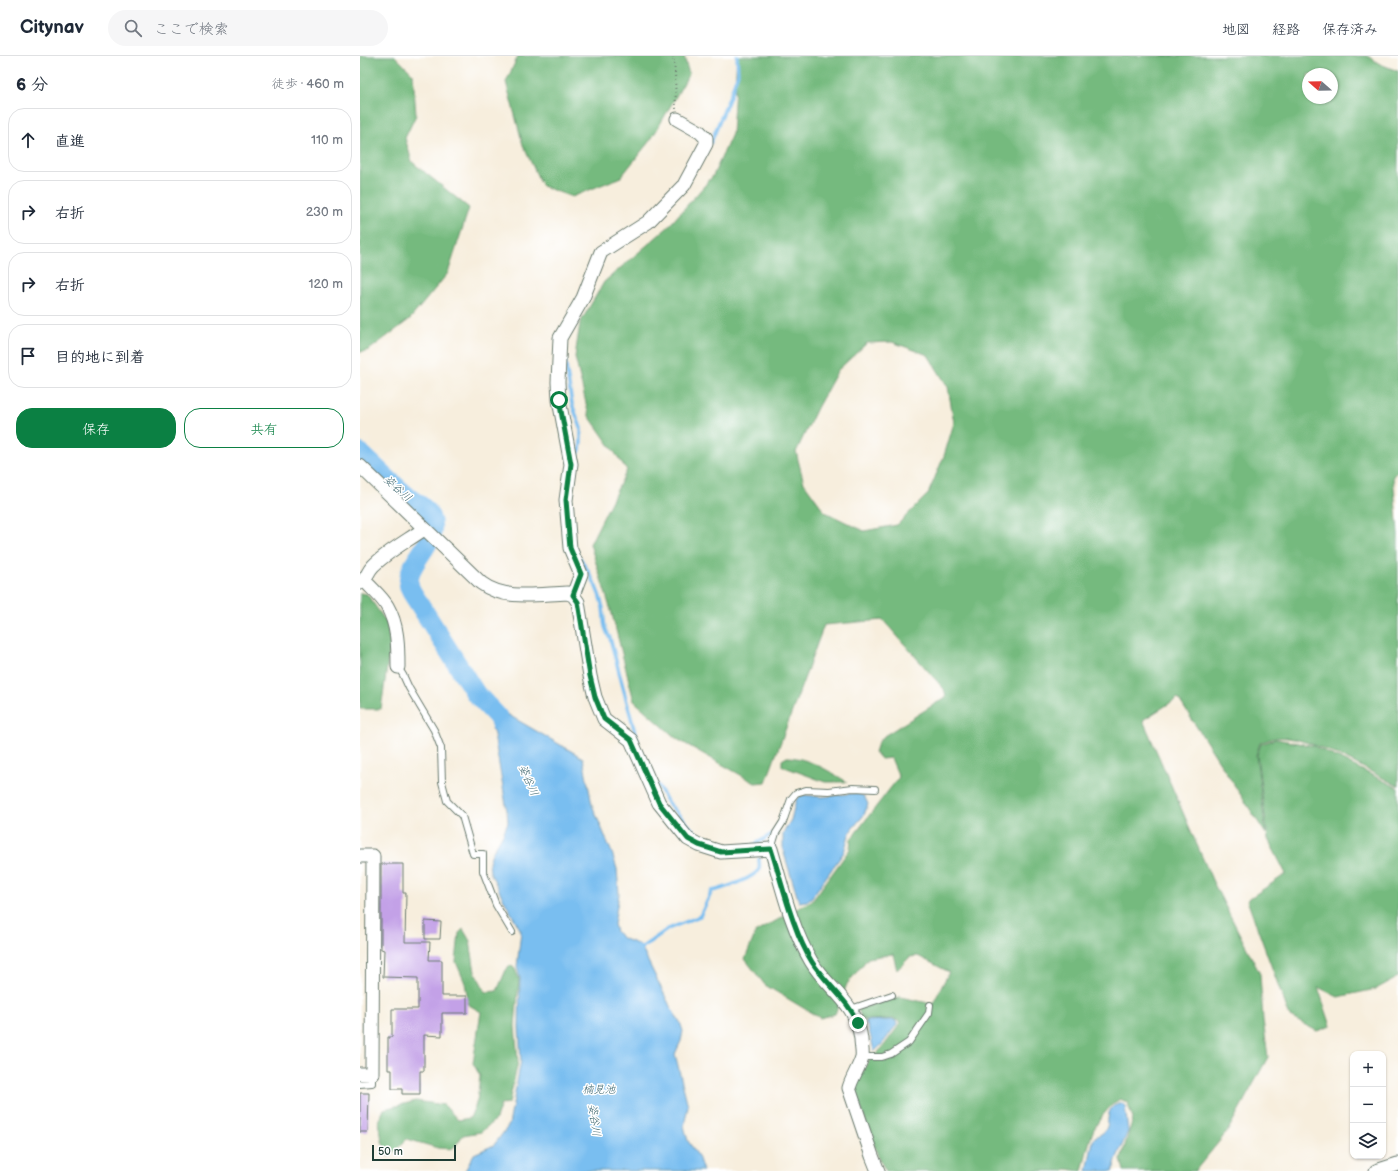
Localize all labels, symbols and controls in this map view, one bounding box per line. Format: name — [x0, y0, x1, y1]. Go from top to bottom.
search box — [108, 10, 388, 46]
text: Citynav — [20, 16, 84, 39]
icon: search — [122, 17, 144, 39]
text: ここで検索 — [154, 20, 229, 39]
text: 地図 — [1222, 21, 1250, 38]
text: 経路 — [1272, 21, 1300, 38]
text: 保存済み — [1322, 21, 1378, 38]
north arrow — [1302, 68, 1338, 104]
text: 6 分 — [16, 75, 48, 95]
text: 徒歩 · 460 m — [272, 76, 344, 92]
icon: ahead — [17, 129, 39, 151]
text: 直進 — [55, 132, 85, 151]
text: 110 m — [311, 132, 343, 148]
icon: right — [17, 201, 39, 223]
text: 右折 — [55, 204, 85, 223]
text: 230 m — [306, 204, 343, 220]
icon: right — [17, 273, 39, 295]
text: 右折 — [55, 276, 85, 295]
text: 120 m — [308, 276, 343, 292]
icon: arrive — [17, 345, 39, 367]
text: 目的地に到着 — [55, 348, 145, 367]
route start — [550, 391, 568, 409]
button: 保存 — [16, 408, 176, 448]
button: 共有 — [184, 408, 344, 448]
water label: 姿谷川 — [381, 473, 414, 504]
water label: 姿谷川 — [516, 762, 541, 798]
route end — [849, 1014, 867, 1032]
map controls — [1350, 1051, 1386, 1159]
button: + — [1350, 1051, 1386, 1087]
water label: 楠見池 — [583, 1083, 616, 1096]
button: − — [1350, 1087, 1386, 1123]
water label: 姿谷川 — [586, 1103, 603, 1137]
button: layers — [1350, 1123, 1386, 1159]
scale bar — [372, 1143, 456, 1162]
text: 50 m — [378, 1145, 403, 1158]

